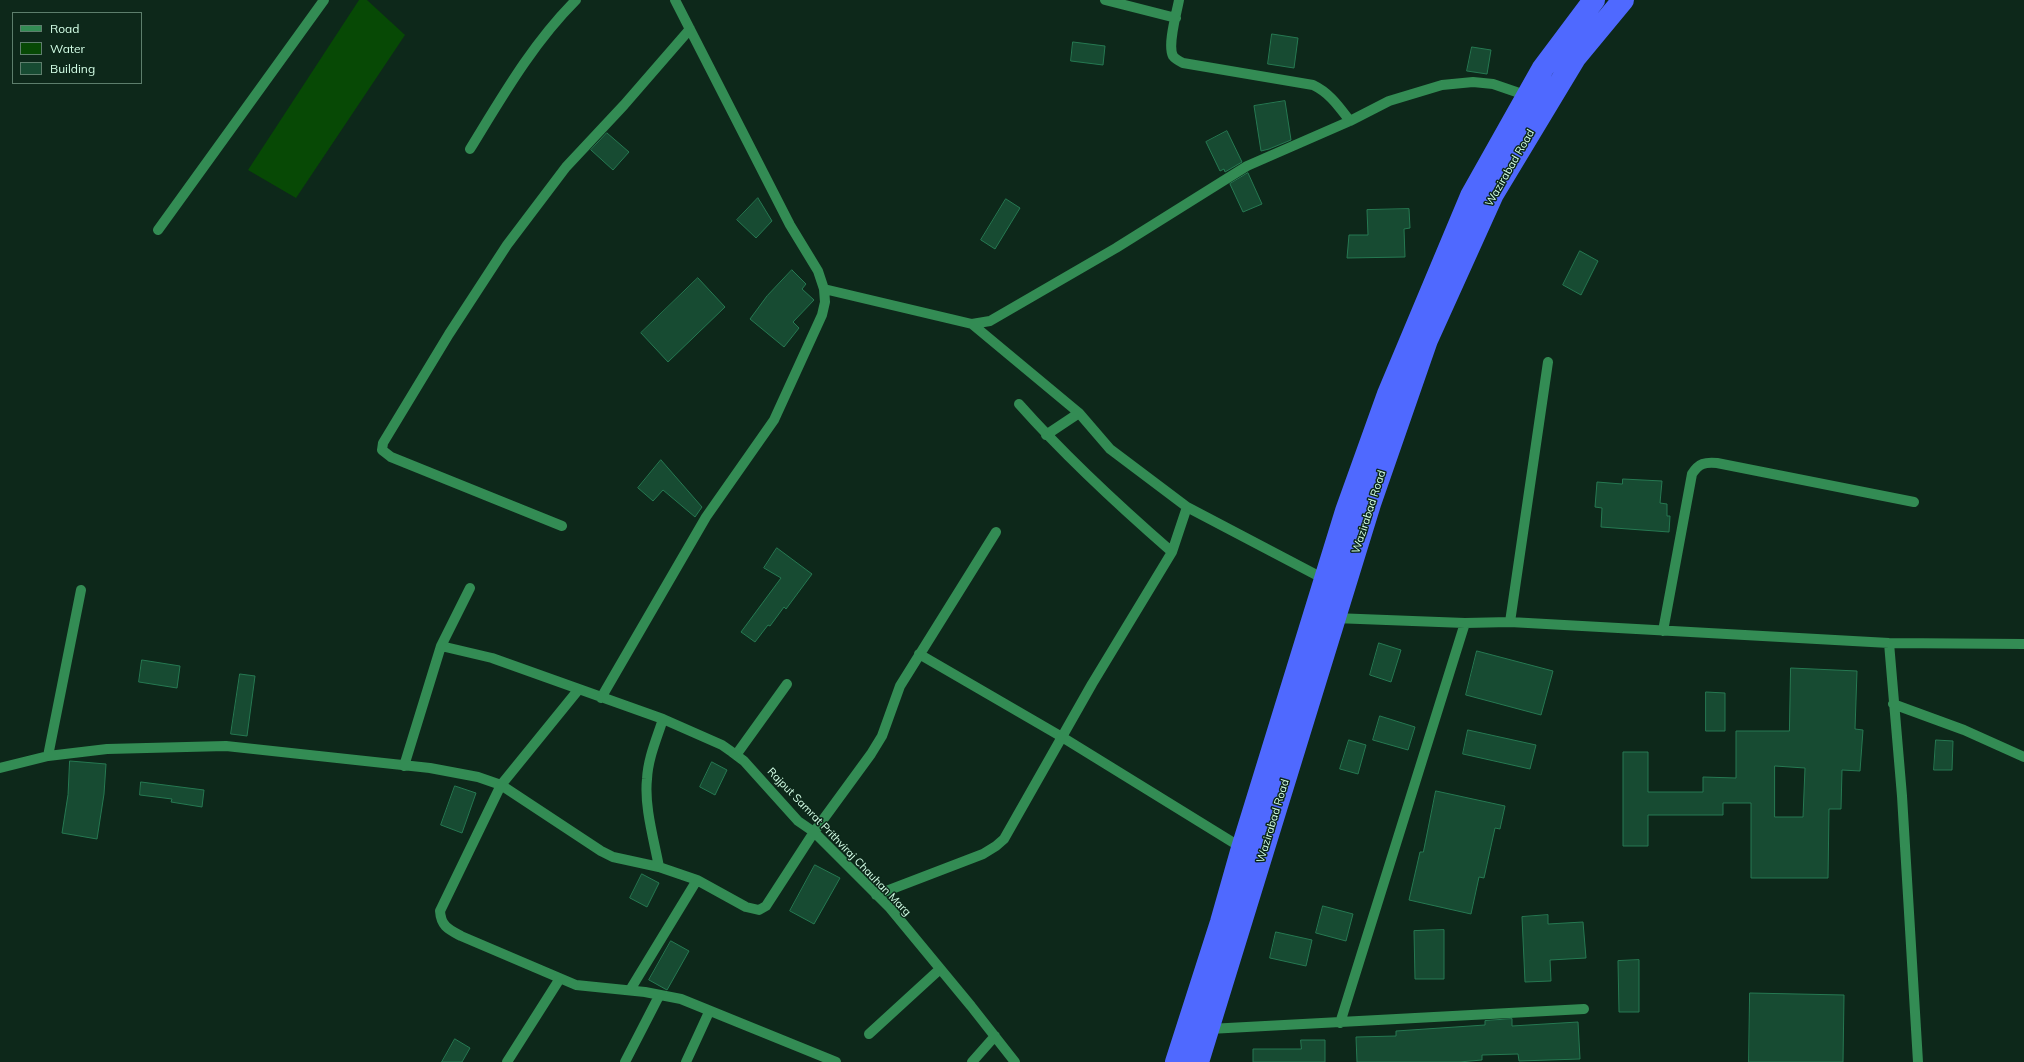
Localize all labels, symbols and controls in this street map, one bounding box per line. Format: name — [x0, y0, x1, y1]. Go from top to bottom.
legend — [12, 12, 142, 84]
text: Road — [50, 21, 79, 36]
text: Water — [50, 41, 85, 56]
text: Building — [50, 61, 95, 76]
street label: Wazirabad Road — [1483, 127, 1537, 209]
street label: Wazirabad Road — [1349, 469, 1389, 555]
street label: Rajput Samrat Prithviraj Chauhan Marg — [764, 765, 914, 919]
street label: Wazirabad Road — [1254, 778, 1292, 864]

